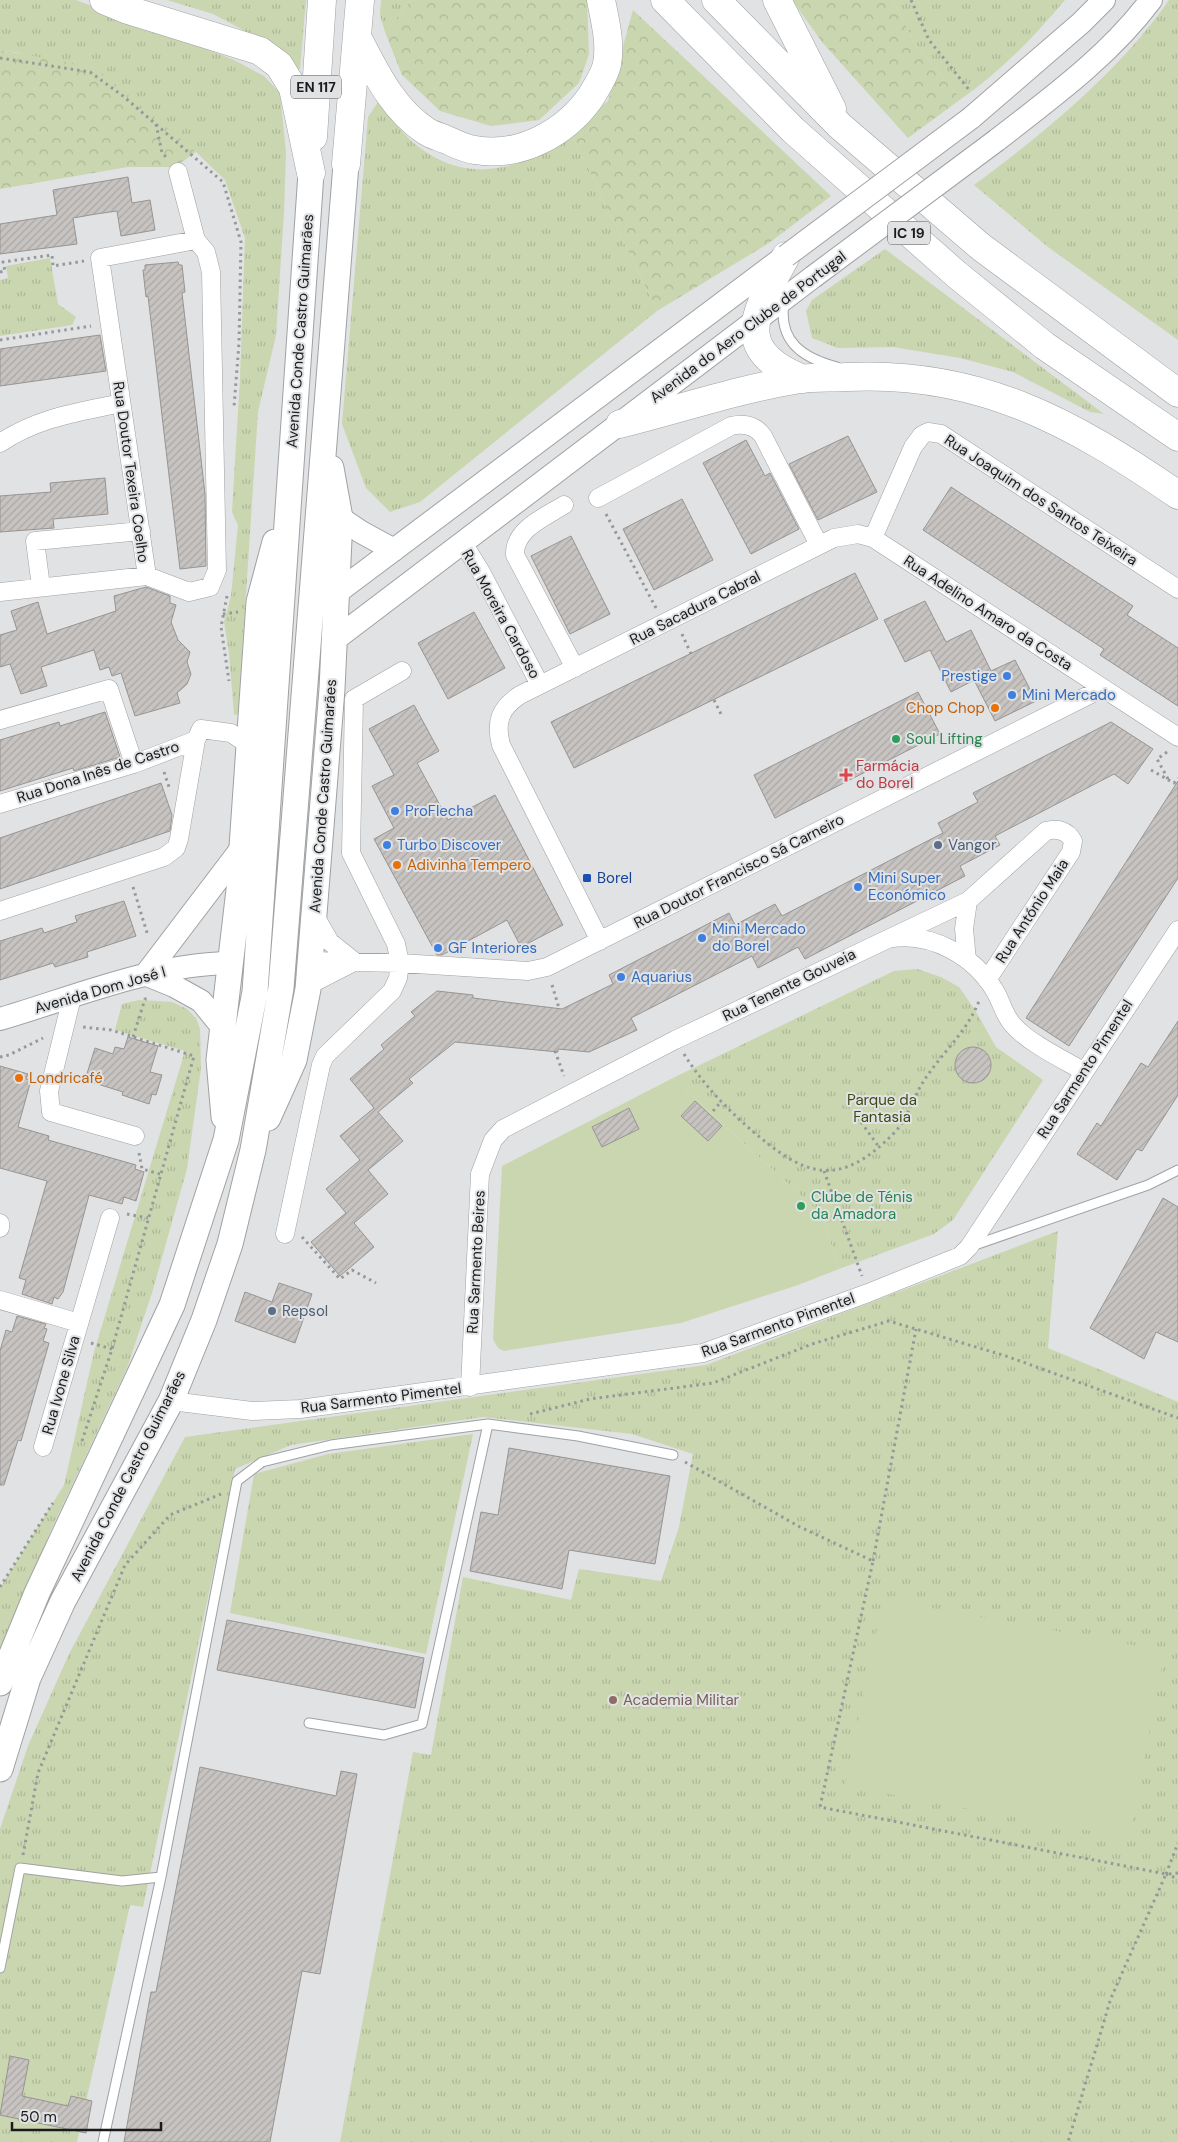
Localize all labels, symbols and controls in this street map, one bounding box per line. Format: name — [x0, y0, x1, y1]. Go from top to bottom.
road number: EN 117 — [291, 75, 341, 98]
street label: Avenida Conde Castro Guimarães — [282, 213, 318, 449]
road number: IC 19 — [888, 222, 930, 244]
street label: Avenida do Aero Clube de Portugal — [646, 246, 850, 408]
street label: Rua Doutor Texeira Coelho — [108, 380, 154, 564]
street label: Rua Joaquim dos Santos Teixeira — [940, 430, 1142, 570]
street label: Rua Moreira Cardoso — [457, 546, 545, 682]
street label: Rua Adelino Amaro da Costa — [900, 551, 1076, 675]
street label: Rua Sacadura Cabral — [626, 566, 764, 650]
place label: Prestige — [941, 666, 997, 686]
marker: Prestige — [1001, 670, 1013, 682]
street label: Avenida Conde Castro Guimarães — [305, 678, 341, 914]
place label: Mini Mercado — [1022, 685, 1116, 705]
marker: Mini Mercado — [1006, 689, 1018, 701]
place label: Chop Chop — [906, 698, 985, 718]
marker: Chop Chop — [989, 702, 1001, 714]
place label: Soul Lifting — [906, 729, 983, 749]
marker: Soul Lifting — [890, 733, 902, 745]
street label: Rua Dona Inês de Castro — [14, 736, 182, 808]
place label: Farmácia do Borel — [856, 756, 919, 793]
marker: Farmácia do Borel — [840, 769, 852, 781]
place label: ProFlecha — [405, 801, 473, 821]
marker: ProFlecha — [389, 805, 401, 817]
street label: Rua Doutor Francisco Sá Carneiro — [631, 809, 848, 933]
place label: Turbo Discover — [397, 835, 502, 855]
place label: Vangor — [948, 835, 997, 855]
marker: Turbo Discover — [381, 839, 393, 851]
marker: Vangor — [932, 839, 944, 851]
place label: Adivinha Tempero — [407, 855, 532, 875]
street label: Rua António Maia — [991, 855, 1073, 967]
marker: Adivinha Tempero — [391, 859, 403, 871]
place label: Borel — [597, 868, 632, 888]
place label: Mini Super Económico — [868, 868, 946, 905]
marker: Borel — [581, 872, 593, 884]
marker: Mini Super Económico — [852, 881, 864, 893]
place label: Mini Mercado do Borel — [712, 919, 806, 956]
marker: Mini Mercado do Borel — [696, 932, 708, 944]
place label: GF Interiores — [448, 938, 537, 958]
marker: GF Interiores — [432, 942, 444, 954]
street label: Rua Tenente Gouveia — [719, 944, 859, 1026]
street label: Avenida Dom José I — [32, 962, 168, 1018]
place label: Aquarius — [631, 967, 692, 987]
marker: Aquarius — [615, 971, 627, 983]
street label: Rua Sarmento Pimentel — [1033, 996, 1137, 1142]
place label: Londricafé — [29, 1068, 103, 1088]
marker: Londricafé — [13, 1072, 25, 1084]
park label: Parque da Fantasia — [847, 1090, 917, 1127]
place label: Clube de Ténis da Amadora — [811, 1187, 913, 1224]
street label: Rua Sarmento Beires — [462, 1190, 490, 1334]
marker: Clube de Ténis da Amadora — [795, 1200, 807, 1212]
street label: Rua Sarmento Pimentel — [699, 1288, 857, 1362]
place label: Repsol — [282, 1301, 328, 1321]
marker: Repsol — [266, 1305, 278, 1317]
street label: Rua Ivone Silva — [37, 1333, 85, 1437]
street label: Avenida Conde Castro Guimarães — [66, 1367, 190, 1585]
street label: Rua Sarmento Pimentel — [300, 1378, 462, 1418]
place label: Academia Militar — [623, 1690, 740, 1710]
marker: Academia Militar — [607, 1694, 619, 1706]
scale bar — [12, 2100, 161, 2132]
text: 50 m — [20, 2107, 57, 2127]

